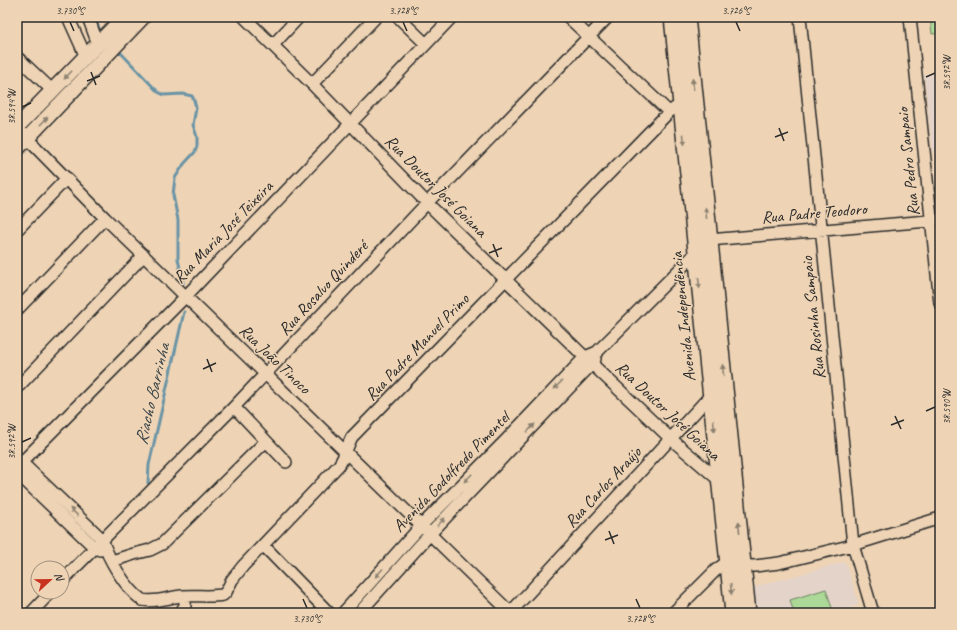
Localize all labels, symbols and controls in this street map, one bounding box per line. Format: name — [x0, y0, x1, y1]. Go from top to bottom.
text: 3.730°S — [56, 4, 86, 17]
text: 3.728°S — [389, 4, 419, 17]
text: 3.726°S — [722, 4, 752, 17]
text: 38.592°W — [940, 54, 953, 90]
one-way arrow — [63, 70, 73, 80]
one-way arrow — [690, 78, 697, 90]
text: 38.594°W — [5, 88, 18, 124]
street label: Rua Pedro Sampaio — [892, 105, 924, 217]
one-way arrow — [39, 116, 49, 126]
street label: Rua Doutor José Goiana — [381, 131, 493, 243]
one-way arrow — [681, 133, 688, 145]
street label: Rua Maria José Teixeira — [169, 176, 278, 288]
street label: Rua Padre Teodoro — [761, 198, 869, 228]
one-way arrow — [703, 207, 710, 219]
street label: Rua Rosalvo Quinderé — [274, 235, 374, 340]
street label: Avenida Independência — [666, 250, 700, 383]
street label: Rua Rosinha Sampaio — [796, 255, 830, 380]
one-way arrow — [696, 277, 702, 289]
street label: Rua Padre Manuel Primo — [361, 288, 474, 405]
street label: Rua João Tinoco — [235, 320, 316, 399]
water label: Riacho Barrinha — [130, 339, 175, 447]
street label: Rua Doutor José Goiana — [611, 357, 726, 466]
one-way arrow — [720, 364, 727, 376]
one-way arrow — [553, 380, 563, 390]
text: 38.590°W — [940, 388, 953, 424]
street label: Avenida Godolfredo Pimentel — [388, 405, 516, 537]
one-way arrow — [710, 420, 717, 432]
text: 38.592°W — [5, 423, 18, 459]
one-way arrow — [527, 423, 536, 433]
street label: Rua Carlos Araújo — [560, 441, 646, 532]
one-way arrow — [463, 473, 473, 483]
one-way arrow — [69, 507, 79, 517]
one-way arrow — [436, 517, 446, 527]
one-way arrow — [736, 521, 743, 533]
north arrow — [30, 560, 70, 600]
one-way arrow — [374, 568, 383, 578]
text: N — [52, 570, 68, 584]
one-way arrow — [728, 583, 734, 595]
text: 3.730°S — [293, 612, 323, 625]
text: 3.728°S — [626, 612, 656, 625]

